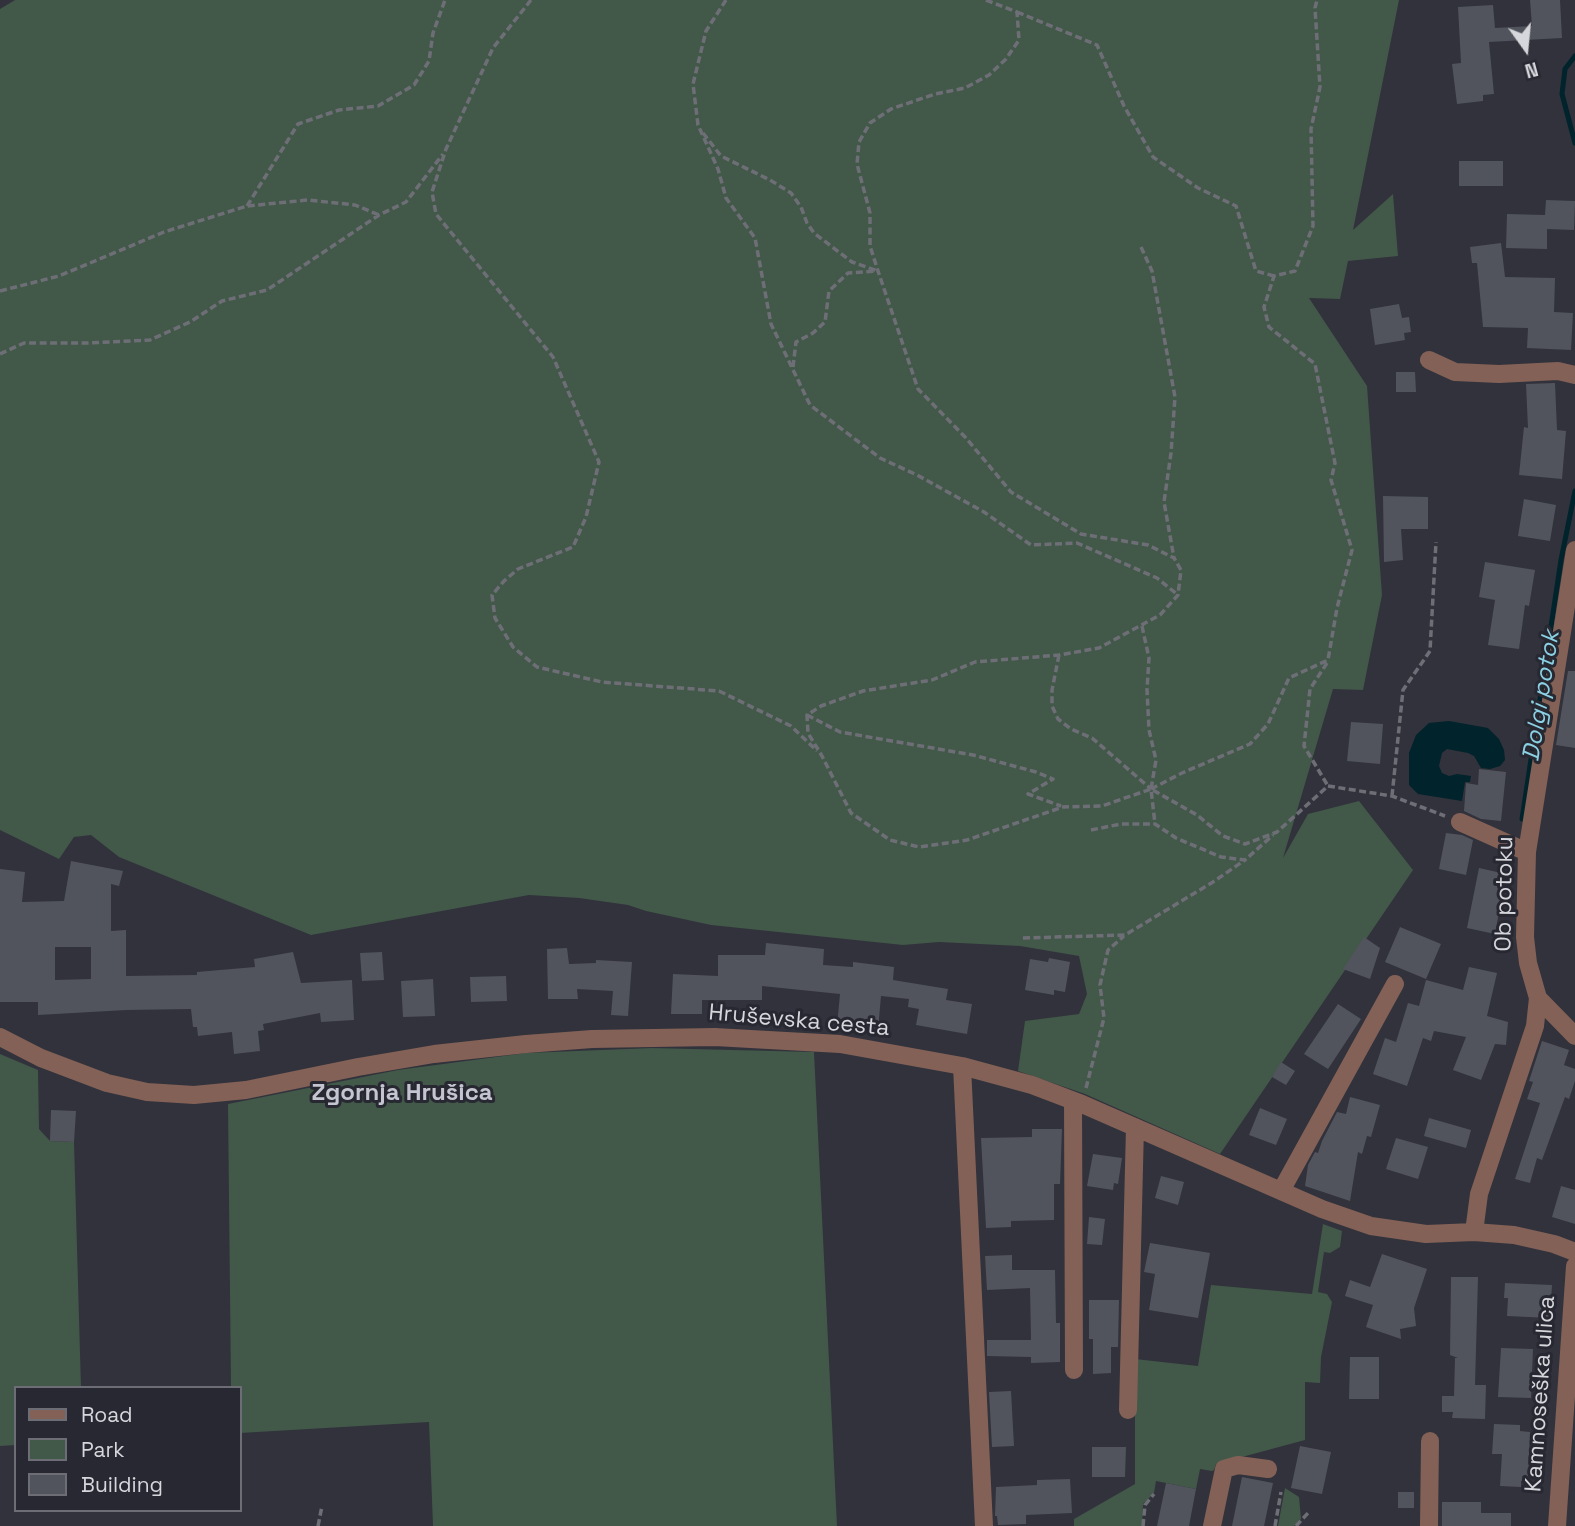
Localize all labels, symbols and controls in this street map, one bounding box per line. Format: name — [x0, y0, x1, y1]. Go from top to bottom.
north arrow — [1491, 14, 1561, 84]
text: N — [1522, 56, 1541, 83]
water label: Dolgi potok — [1517, 628, 1567, 764]
street label: Ob potoku — [1490, 836, 1520, 952]
street label: Hruševska cesta — [707, 999, 891, 1043]
district label: Zgornja Hrušica — [311, 1079, 493, 1107]
street label: Kamnoseška ulica — [1520, 1295, 1562, 1493]
legend — [14, 1386, 242, 1512]
text: Road — [81, 1401, 133, 1428]
text: Park — [81, 1436, 125, 1463]
text: Building — [81, 1471, 163, 1498]

